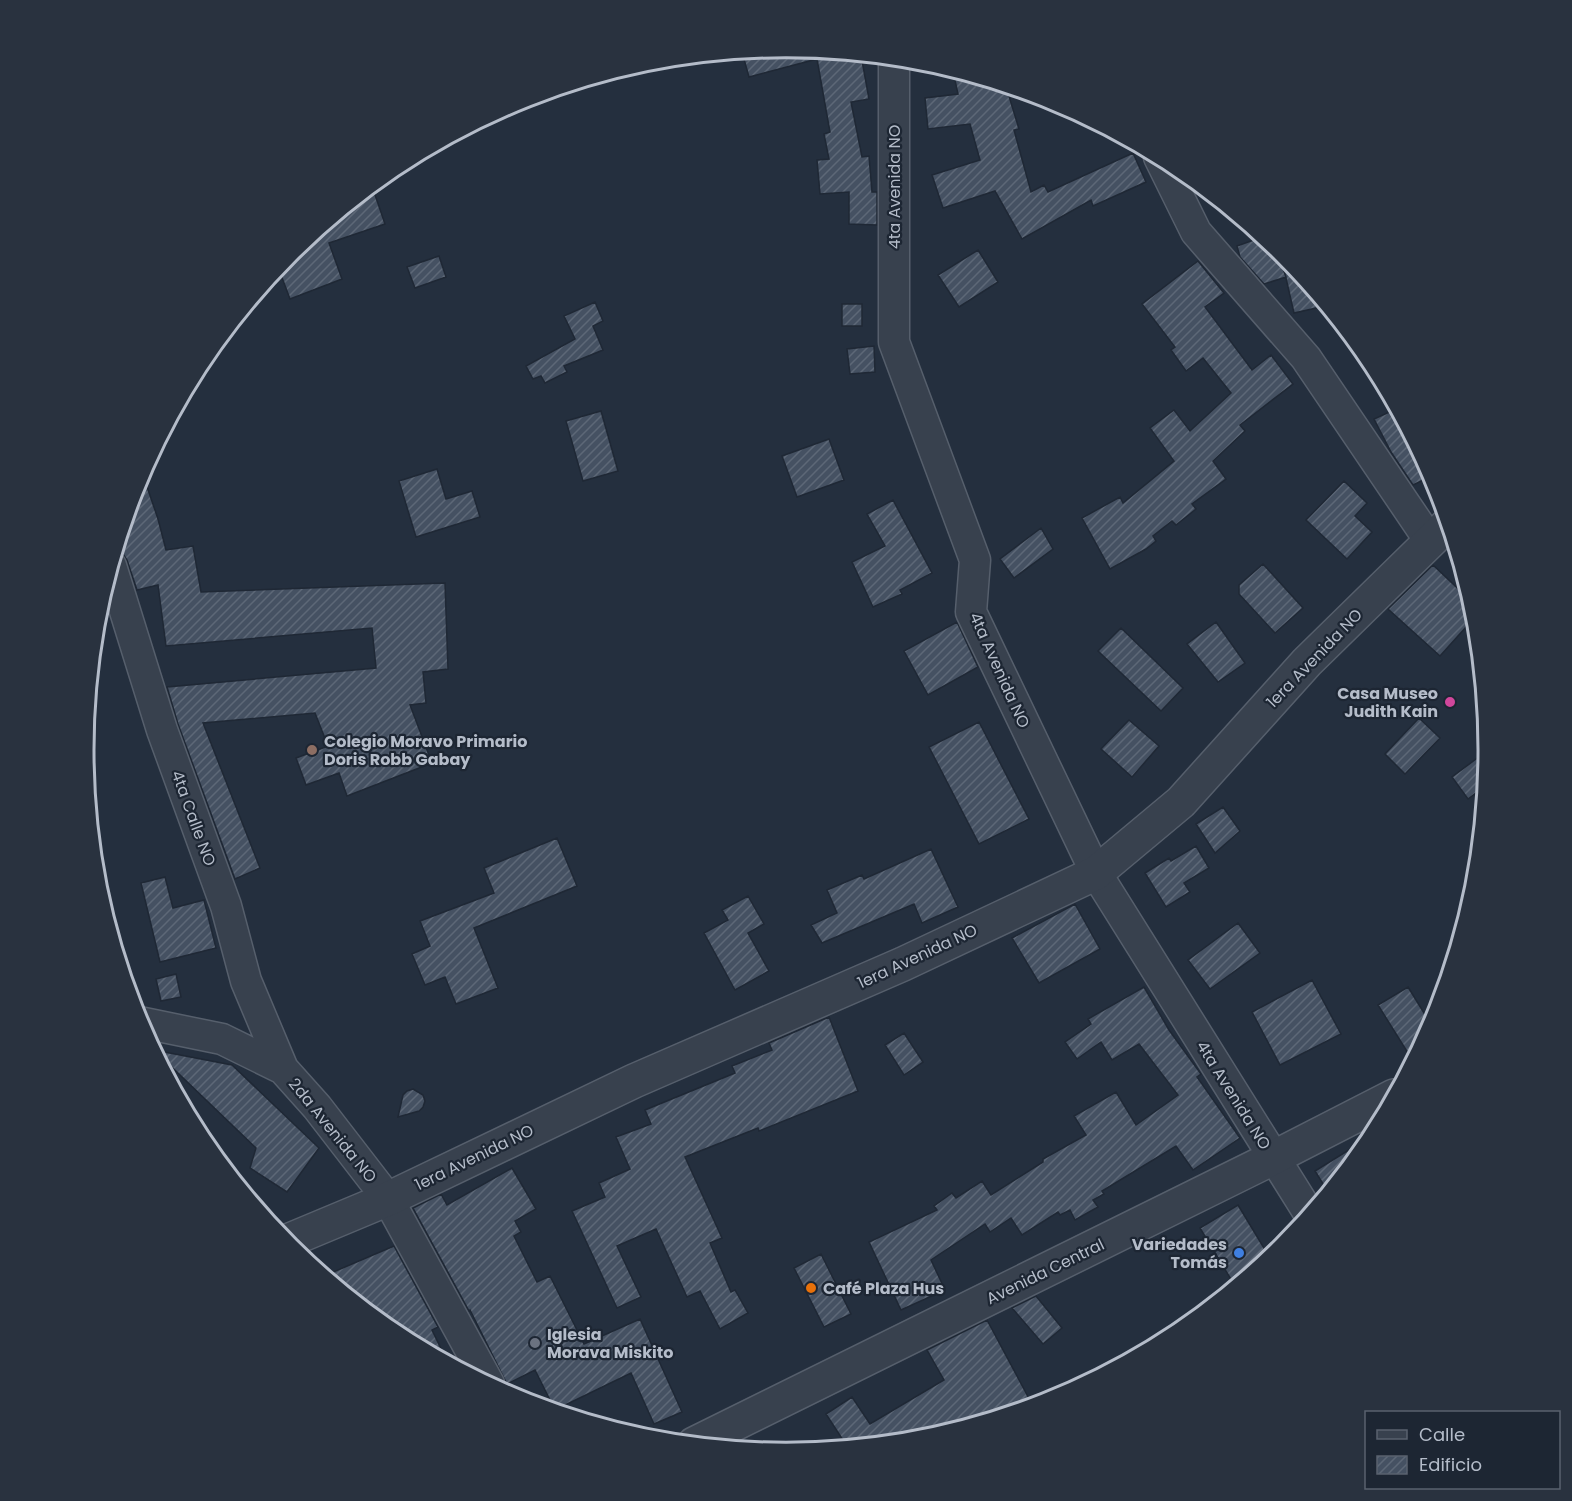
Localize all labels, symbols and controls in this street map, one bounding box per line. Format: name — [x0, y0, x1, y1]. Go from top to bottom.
street label: 4ta Avenida NO — [883, 125, 906, 249]
street label: 1era Avenida NO — [1261, 604, 1368, 713]
street label: 4ta Avenida NO — [964, 609, 1035, 732]
place label: Casa Museo Judith Kain — [1337, 682, 1438, 723]
marker: Casa Museo Judith Kain — [1443, 695, 1457, 709]
place label: Colegio Moravo Primario Doris Robb Gabay — [324, 730, 527, 771]
marker: Colegio Moravo Primario Doris Robb Gabay — [305, 743, 319, 757]
street label: 4ta Calle NO — [166, 767, 221, 869]
street label: 1era Avenida NO — [854, 919, 981, 994]
street label: 4ta Avenida NO — [1191, 1036, 1276, 1154]
street label: 2da Avenida NO — [283, 1073, 382, 1188]
street label: 1era Avenida NO — [411, 1119, 538, 1196]
street label: Avenida Central — [982, 1233, 1108, 1310]
place label: Variedades Tomás — [1132, 1233, 1227, 1274]
marker: Variedades Tomás — [1232, 1246, 1246, 1260]
place label: Café Plaza Hus — [823, 1277, 944, 1300]
marker: Café Plaza Hus — [804, 1281, 818, 1295]
place label: Iglesia Morava Miskito — [547, 1323, 674, 1364]
marker: Iglesia Morava Miskito — [528, 1336, 542, 1350]
legend — [1365, 1411, 1560, 1489]
text: Calle — [1419, 1422, 1465, 1447]
text: Edificio — [1419, 1452, 1482, 1477]

